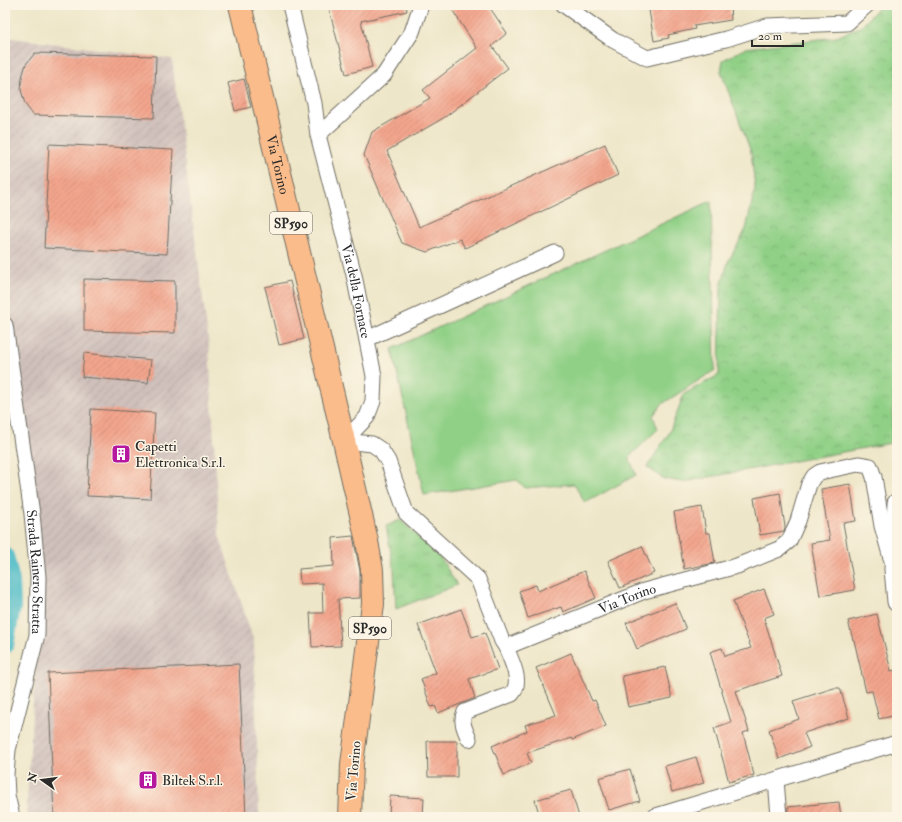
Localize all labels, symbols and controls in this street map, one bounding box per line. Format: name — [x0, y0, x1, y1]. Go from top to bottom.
scale bar — [752, 22, 803, 48]
text: 20 m — [758, 29, 783, 44]
street label: Via Torino — [262, 133, 293, 196]
road number: SP590 — [270, 212, 312, 234]
street label: Via della Fornace — [337, 242, 374, 340]
place label: Capetti Elettronica S.r.l. — [135, 438, 225, 471]
building icon: Capetti Elettronica S.r.l. — [110, 443, 132, 465]
street label: Strada Rainero Stratta — [22, 509, 46, 634]
street label: Via Torino — [596, 580, 658, 618]
road number: SP590 — [349, 617, 391, 639]
street label: Via Torino — [342, 740, 365, 802]
north arrow — [22, 760, 62, 800]
building icon: Biltek S.r.l. — [137, 769, 159, 791]
text: N — [25, 770, 41, 785]
place label: Biltek S.r.l. — [162, 772, 223, 789]

